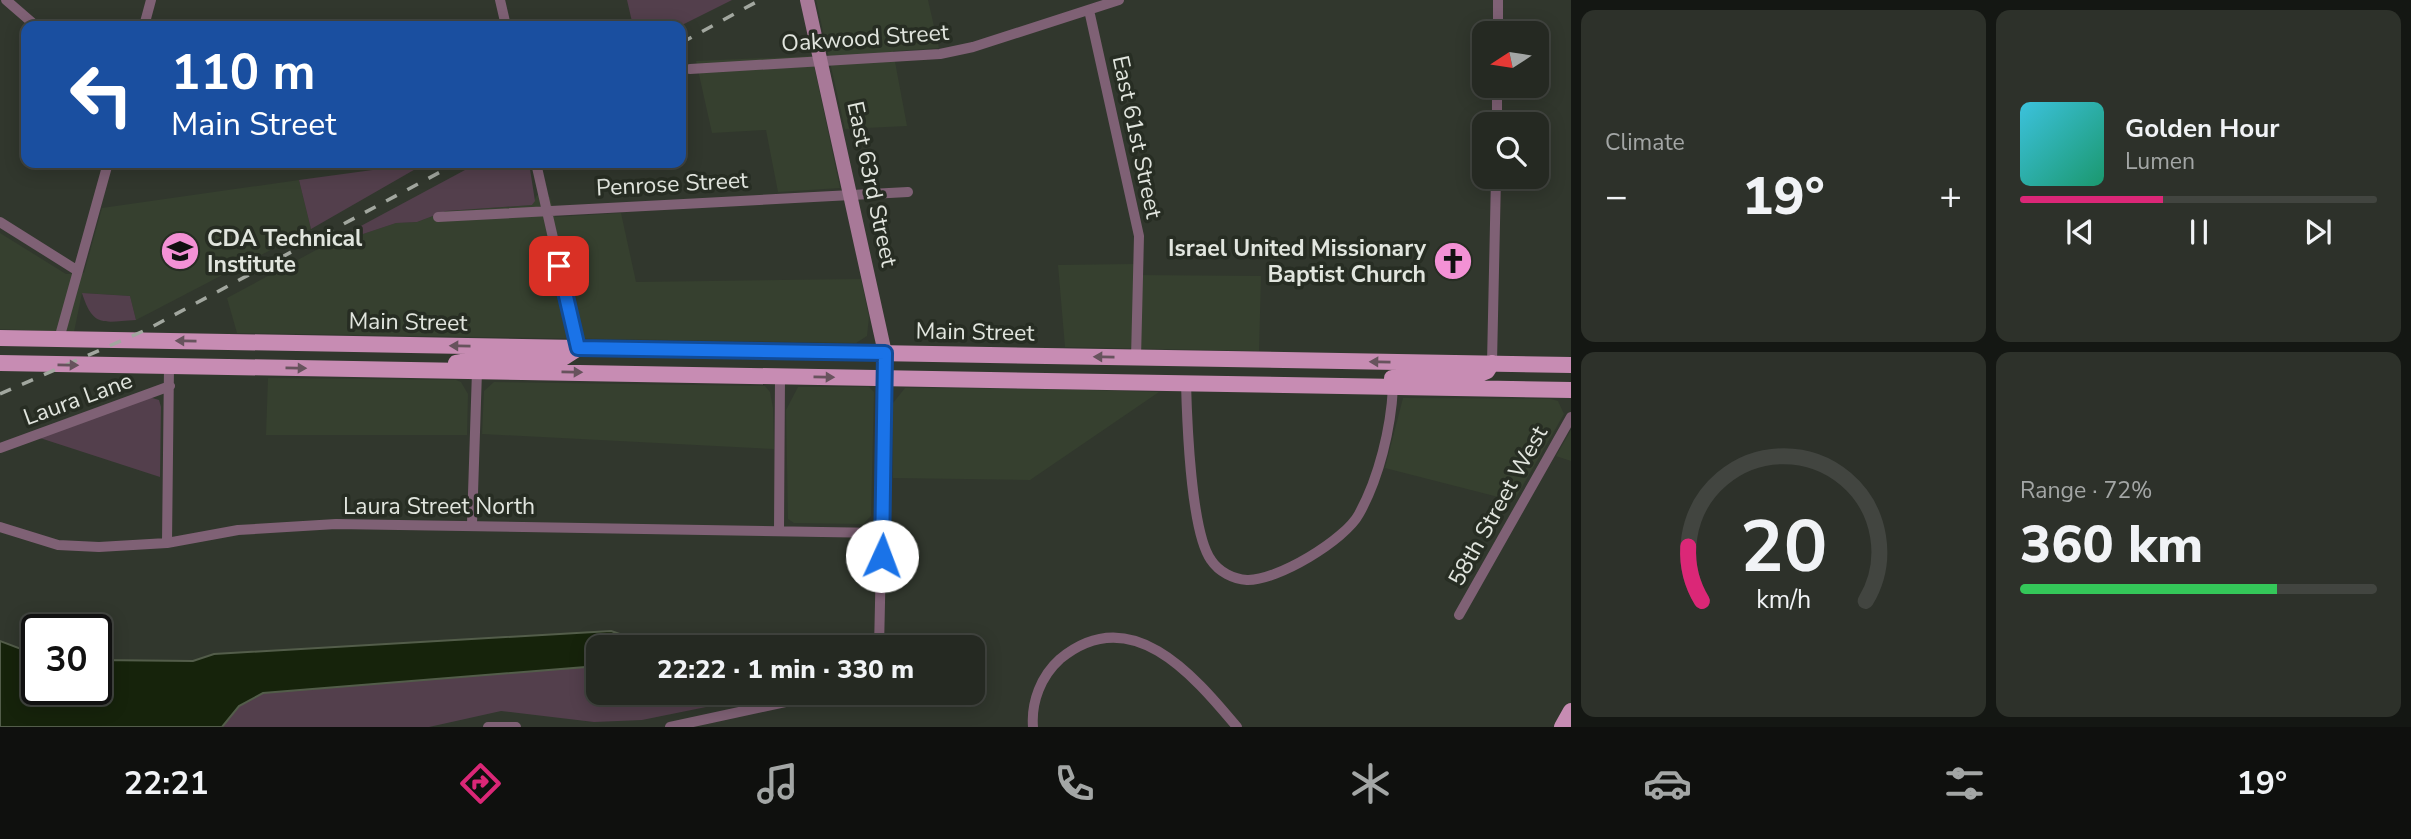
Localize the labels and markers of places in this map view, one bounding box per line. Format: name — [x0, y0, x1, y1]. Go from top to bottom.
place label: CDA Technical Institute — [207, 223, 363, 280]
school or university icon: CDA Technical Institute — [159, 230, 201, 272]
place label: Israel United Missionary Baptist Church — [1168, 233, 1427, 290]
pin — [529, 236, 589, 296]
church icon: Israel United Missionary Baptist Church — [1432, 240, 1474, 282]

